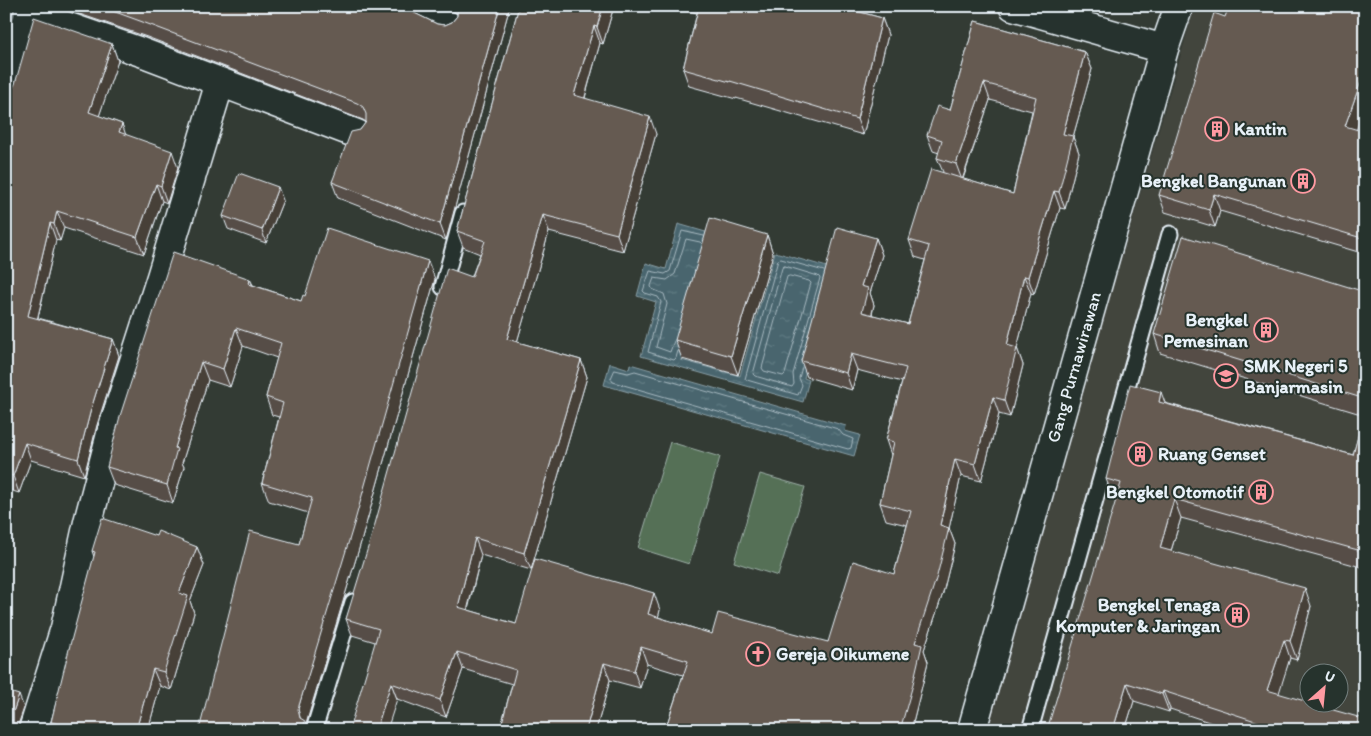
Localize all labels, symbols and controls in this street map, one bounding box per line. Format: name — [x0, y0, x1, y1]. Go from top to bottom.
building icon: Kantin — [1204, 116, 1230, 142]
place label: Kantin — [1234, 118, 1287, 140]
building icon: Bengkel Bangunan — [1290, 168, 1316, 194]
place label: Bengkel Bangunan — [1141, 170, 1286, 192]
street label: Gang Purnawirawan — [1042, 289, 1106, 445]
place label: Bengkel Pemesinan — [1164, 309, 1249, 352]
building icon: Bengkel Pemesinan — [1253, 317, 1279, 343]
place label: SMK Negeri 5 Banjarmasin — [1244, 355, 1348, 398]
school or university icon: SMK Negeri 5 Banjarmasin — [1213, 363, 1239, 389]
building icon: Ruang Genset — [1127, 441, 1153, 467]
place label: Ruang Genset — [1158, 443, 1266, 465]
building icon: Bengkel Otomotif — [1248, 479, 1274, 505]
place label: Bengkel Otomotif — [1106, 481, 1244, 503]
place label: Bengkel Tenaga Komputer & Jaringan — [1056, 594, 1220, 637]
building icon: Bengkel Tenaga Komputer & Jaringan — [1224, 602, 1250, 628]
church icon: Gereja Oikumene — [745, 641, 771, 667]
place label: Gereja Oikumene — [776, 643, 910, 665]
north arrow — [1298, 664, 1348, 714]
text: U — [1322, 667, 1338, 687]

